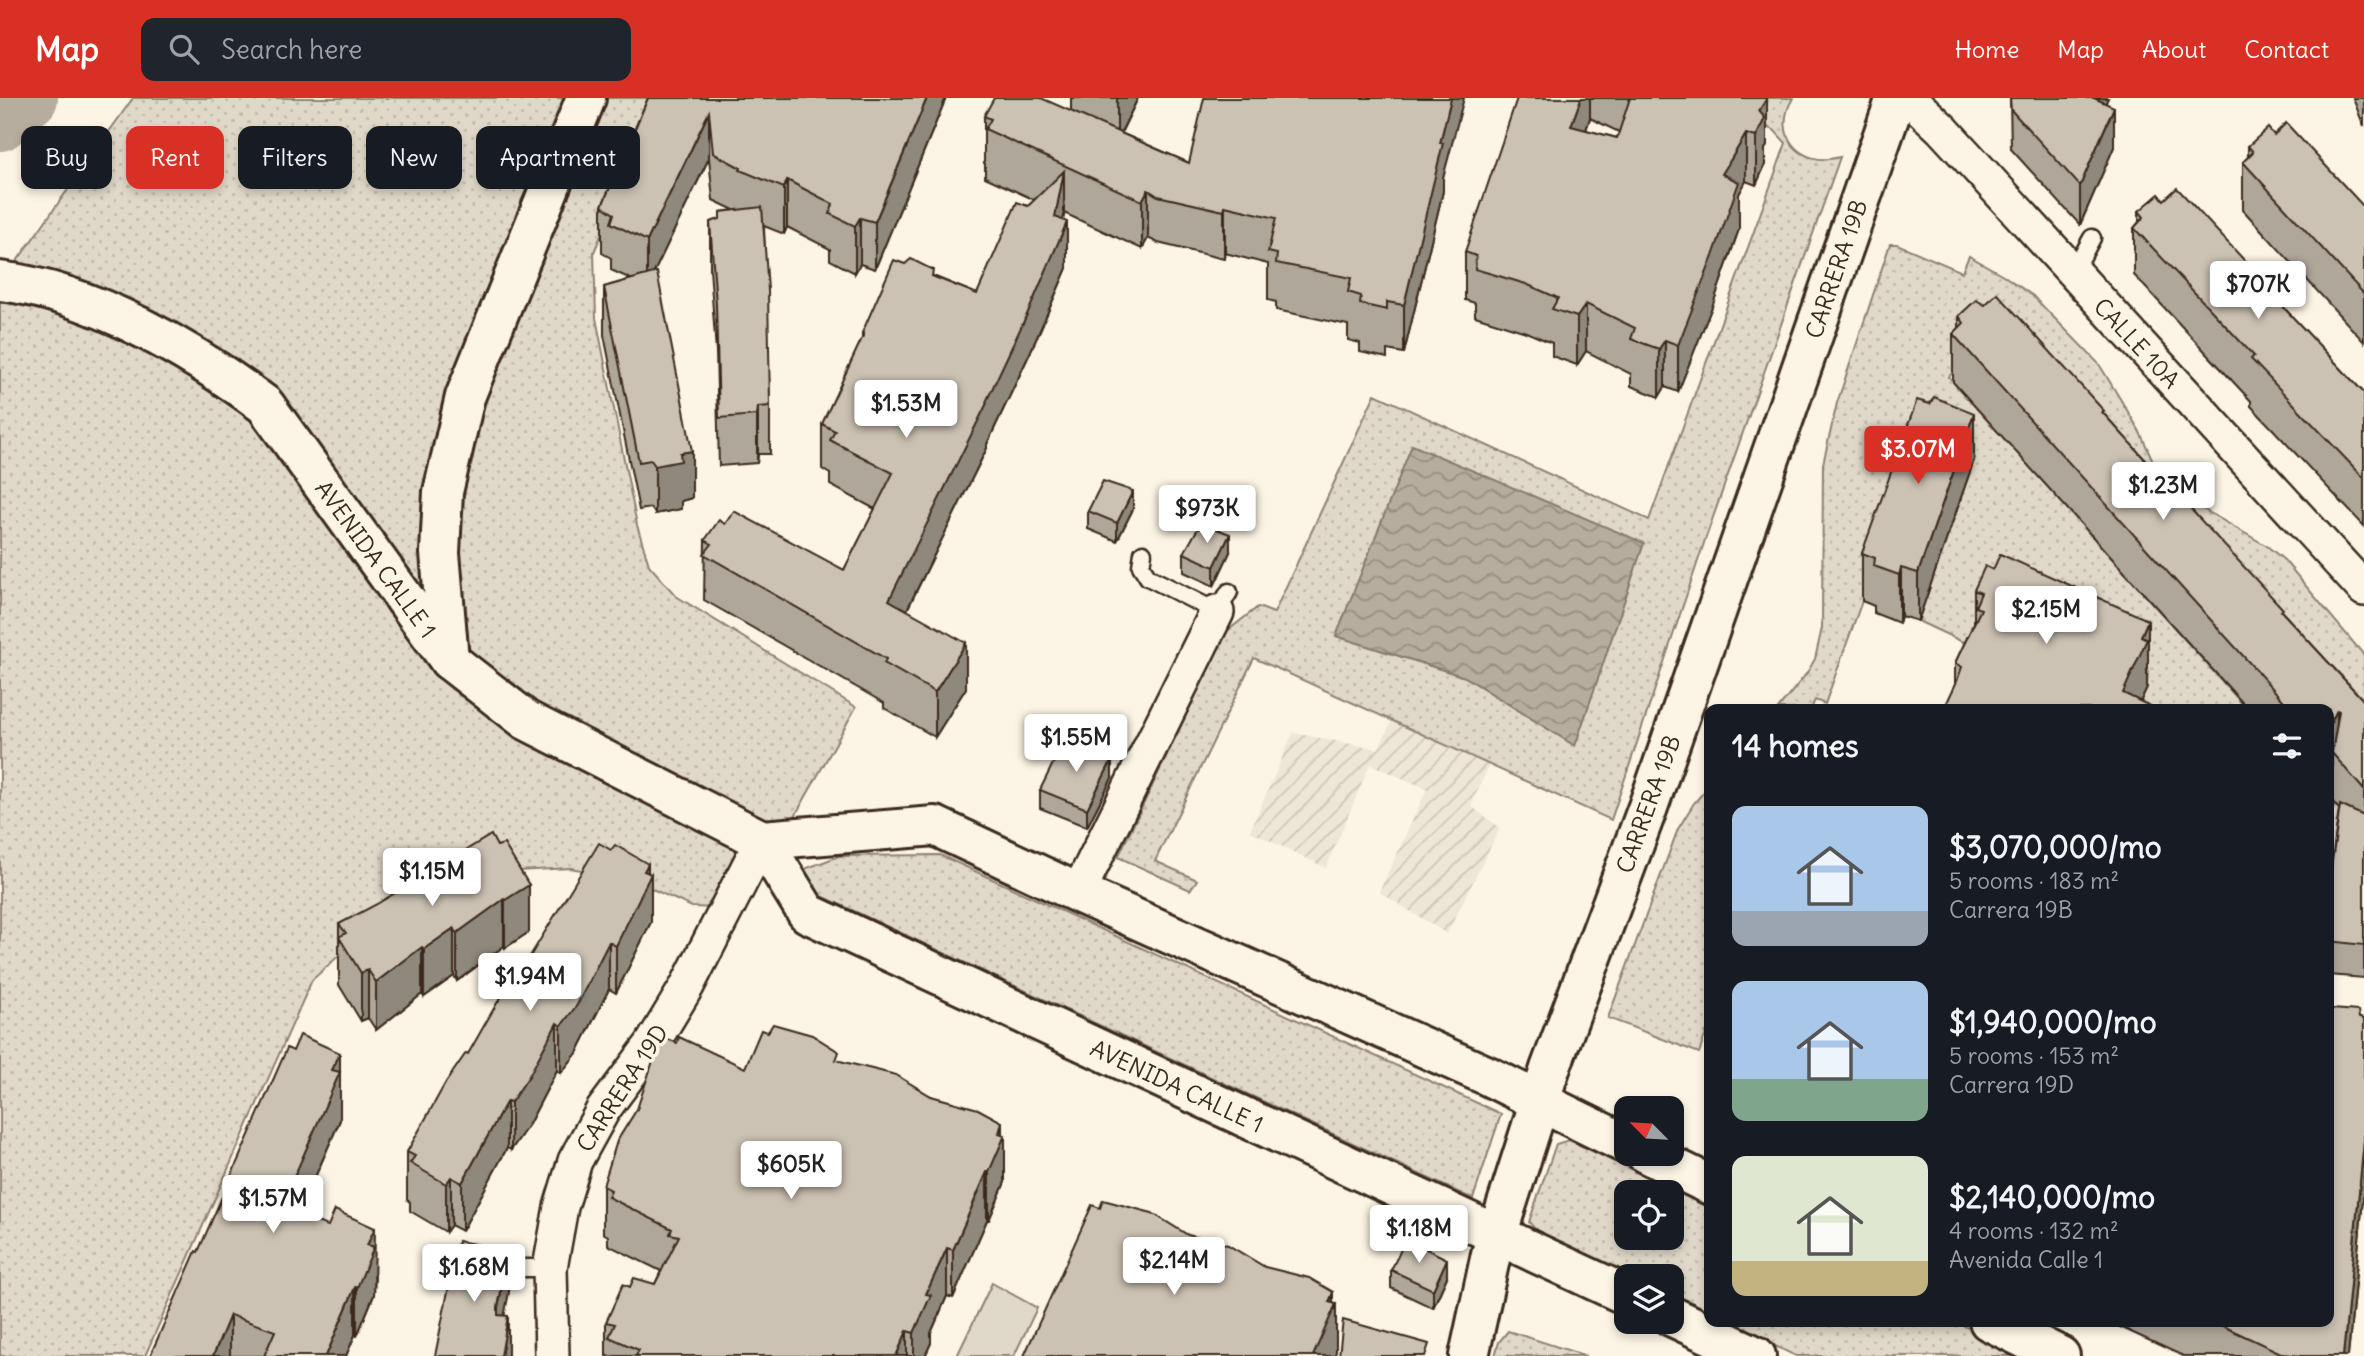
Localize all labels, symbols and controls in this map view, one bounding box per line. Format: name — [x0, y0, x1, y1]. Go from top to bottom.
search box — [141, 18, 631, 81]
text: Map — [35, 28, 99, 70]
icon: search — [165, 30, 203, 68]
text: Search here — [221, 33, 362, 66]
text: Home — [1955, 34, 2019, 64]
text: Map — [2057, 34, 2104, 64]
text: About — [2142, 34, 2206, 64]
text: Contact — [2244, 34, 2329, 64]
chip: Buy — [21, 126, 112, 189]
chip: Rent — [126, 126, 224, 189]
chip: Filters — [238, 126, 352, 189]
chip: New — [366, 126, 462, 189]
chip: Apartment — [476, 126, 640, 189]
street label: CARRERA 19B — [1799, 196, 1873, 342]
pin: $707K — [2209, 262, 2307, 321]
text: $707K — [2226, 269, 2290, 298]
street label: CALLE 10A — [2088, 292, 2186, 394]
pin: $1.53M — [849, 380, 963, 440]
text: $1.53M — [870, 388, 942, 417]
pin: $3.07M — [1861, 426, 1975, 486]
text: $3.07M — [1880, 434, 1956, 463]
pin: $1.23M — [2106, 462, 2220, 522]
text: $1.23M — [2128, 470, 2198, 499]
street label: AVENIDA CALLE 1 — [309, 475, 443, 643]
pin: $973K — [1158, 486, 1256, 545]
text: $973K — [1175, 493, 1239, 522]
pin: $2.15M — [1989, 587, 2103, 646]
text: $2.15M — [2011, 594, 2081, 623]
pin: $1.55M — [1019, 714, 1133, 774]
text: $1.55M — [1040, 722, 1112, 751]
text: 14 homes — [1732, 727, 1859, 765]
icon: filters — [2268, 727, 2306, 765]
street label: CARRERA 19B — [1610, 731, 1686, 877]
text: $3,070,000/mo — [1949, 828, 2162, 866]
icon: home — [1788, 834, 1872, 918]
pin: $1.15M — [375, 848, 489, 908]
text: $1.15M — [399, 856, 465, 885]
text: 5 rooms · 183 m² — [1949, 866, 2119, 895]
text: Carrera 19B — [1949, 895, 2073, 924]
pin: $1.94M — [473, 954, 587, 1013]
text: $1.94M — [494, 961, 566, 990]
text: $1,940,000/mo — [1949, 1003, 2157, 1041]
icon: home — [1788, 1009, 1872, 1093]
street label: CARRERA 19D — [570, 1019, 674, 1157]
street label: AVENIDA CALLE 1 — [1086, 1033, 1268, 1139]
text: 5 rooms · 153 m² — [1949, 1041, 2119, 1070]
text: Carrera 19D — [1949, 1070, 2074, 1099]
north arrow — [1614, 1096, 1684, 1166]
map controls — [1614, 1096, 1684, 1334]
pin: $605K — [742, 1142, 840, 1201]
text: $605K — [757, 1149, 825, 1178]
pin: $1.57M — [216, 1176, 330, 1235]
text: $2,140,000/mo — [1949, 1178, 2155, 1216]
button: locate — [1614, 1180, 1684, 1250]
text: $1.57M — [238, 1183, 308, 1212]
icon: home — [1788, 1184, 1872, 1268]
pin: $1.18M — [1362, 1206, 1476, 1265]
text: $1.18M — [1386, 1213, 1452, 1242]
text: 4 rooms · 132 m² — [1949, 1216, 2119, 1245]
pin: $2.14M — [1117, 1238, 1231, 1297]
pin: $1.68M — [417, 1244, 531, 1304]
text: $2.14M — [1139, 1245, 1209, 1274]
text: Avenida Calle 1 — [1949, 1245, 2103, 1274]
text: $1.68M — [438, 1252, 510, 1281]
button: layers — [1614, 1264, 1684, 1334]

